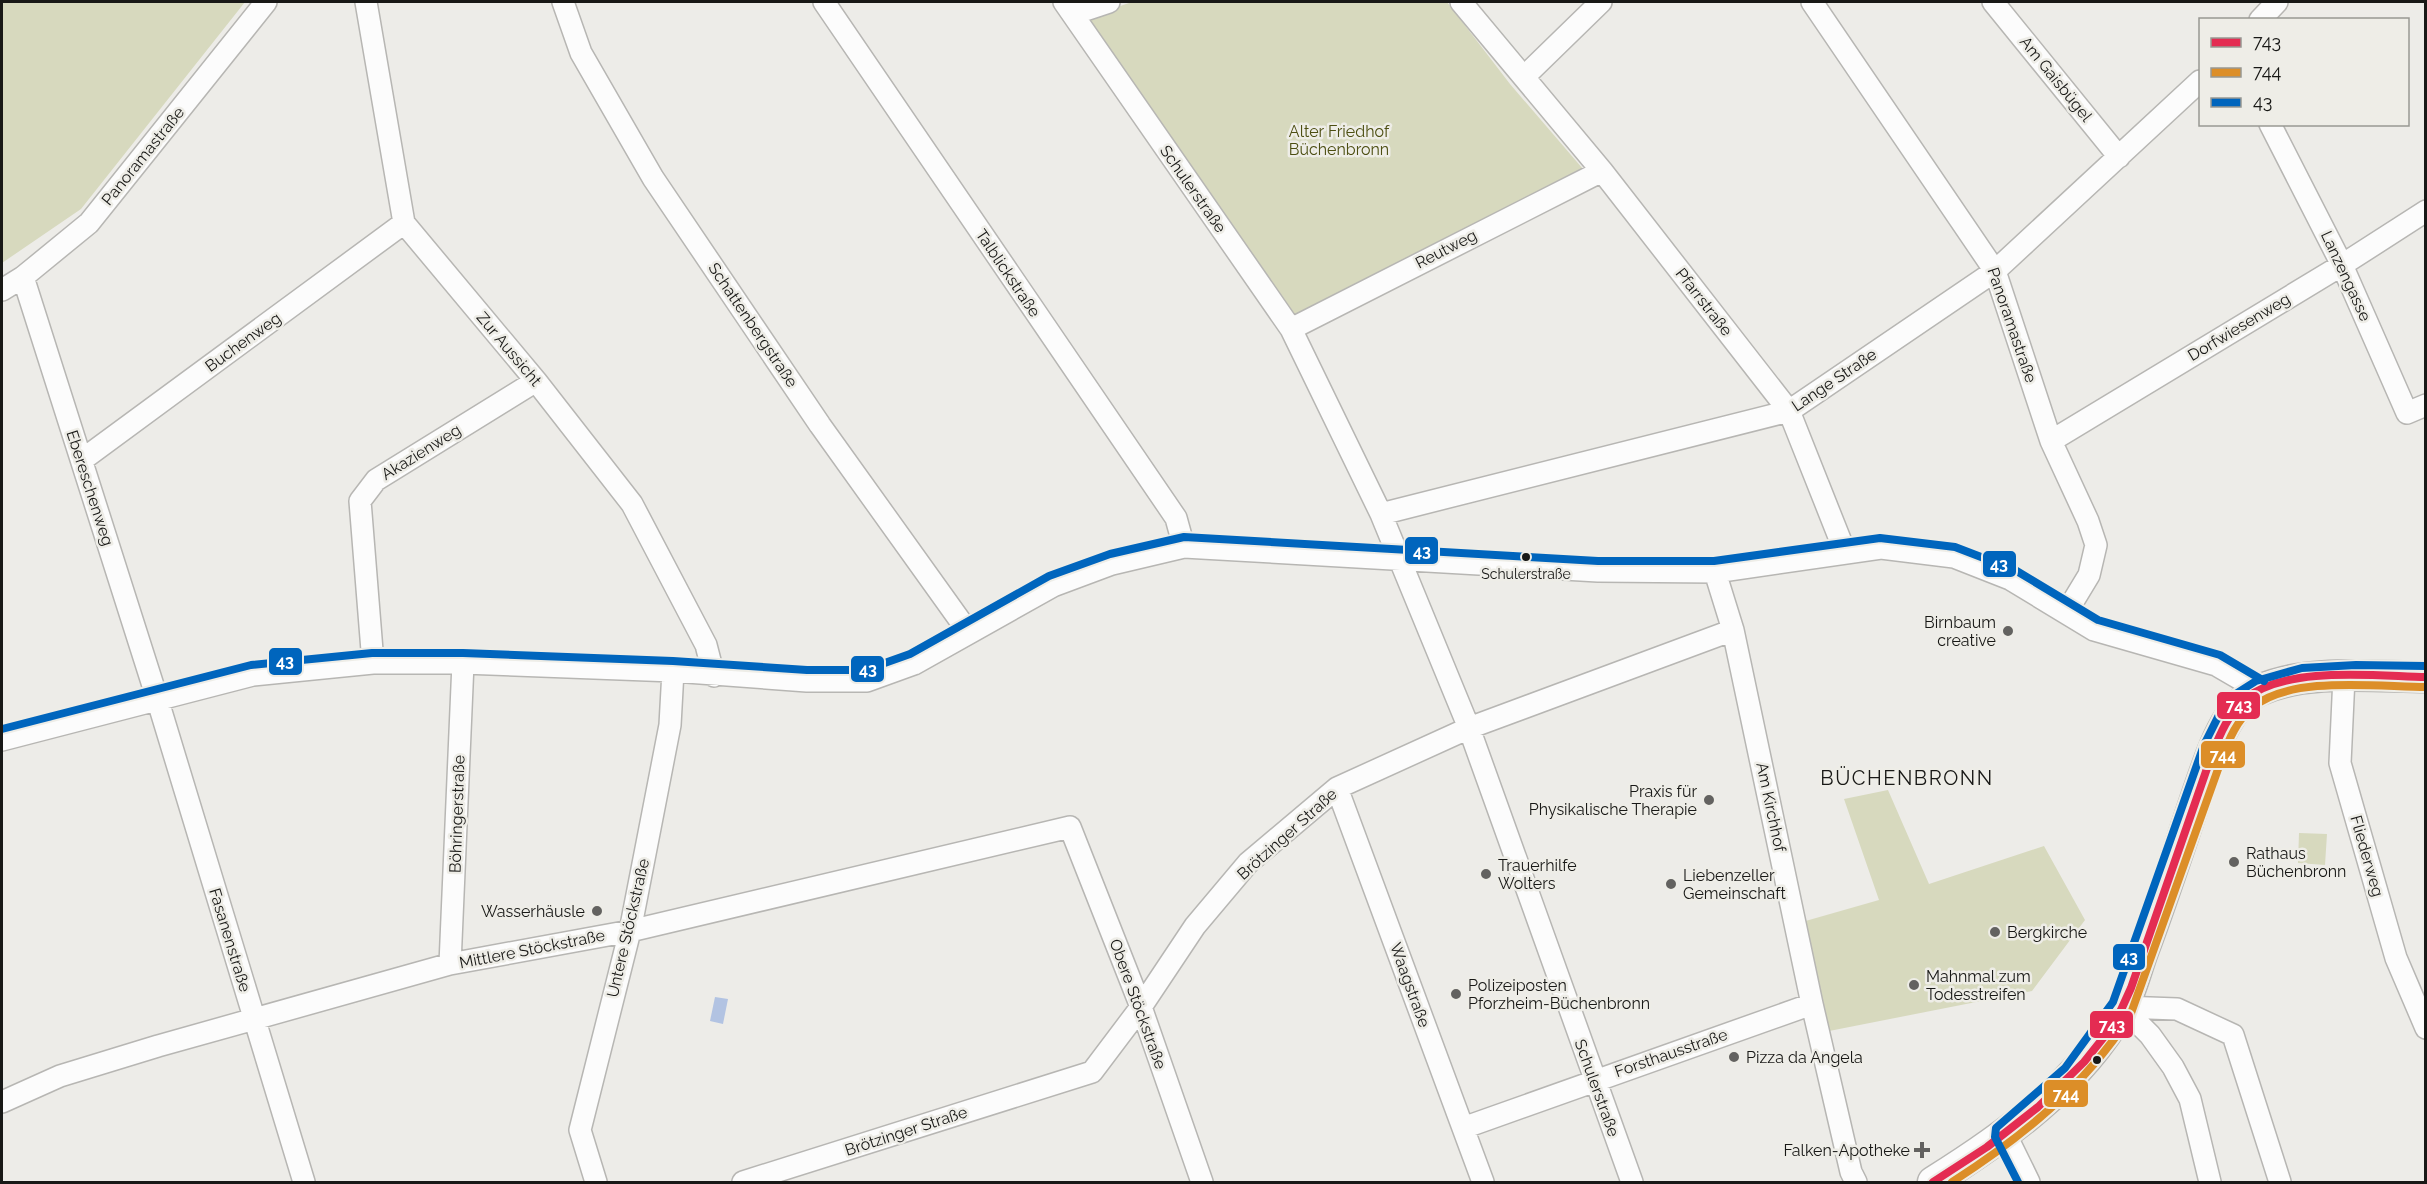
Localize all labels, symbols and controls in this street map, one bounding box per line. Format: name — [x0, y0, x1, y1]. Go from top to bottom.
legend — [2199, 18, 2409, 126]
text: 743 — [2253, 31, 2281, 52]
street label: Am Gaisbügel — [2016, 33, 2097, 126]
text: 744 — [2253, 61, 2282, 82]
text: 43 — [2253, 91, 2272, 112]
street label: Panoramastraße — [98, 103, 188, 209]
park label: Alter Friedhof Büchenbronn — [1289, 122, 1390, 159]
street label: Schulerstraße — [1156, 142, 1230, 236]
street label: Reutweg — [1412, 225, 1480, 273]
street label: Talblickstraße — [972, 226, 1044, 320]
street label: Lanzengasse — [2317, 228, 2375, 324]
street label: Schattenbergstraße — [704, 259, 802, 391]
street label: Pfarrstraße — [1672, 264, 1736, 340]
street label: Panoramastraße — [1983, 265, 2041, 385]
street label: Dorfwiesenweg — [2184, 289, 2294, 365]
street label: Buchenweg — [201, 308, 285, 376]
street label: Zur Aussicht — [473, 308, 546, 390]
street label: Lange Straße — [1788, 345, 1880, 415]
street label: Akazienweg — [378, 420, 464, 484]
street label: Ebereschenweg — [62, 428, 118, 548]
line badge: 43 — [1404, 536, 1439, 565]
text: 43 — [1413, 542, 1431, 561]
line badge: 43 — [1982, 550, 2017, 578]
marker: Schulerstraße — [1520, 551, 1532, 563]
text: 43 — [1990, 555, 2008, 574]
place label: Schulerstraße — [1481, 566, 1571, 582]
place label: Birnbaum creative — [1924, 613, 1996, 650]
marker: Birnbaum creative — [2001, 624, 2015, 638]
line badge: 43 — [268, 647, 303, 676]
text: 43 — [276, 652, 294, 671]
line badge: 43 — [850, 655, 885, 683]
text: 43 — [859, 660, 877, 679]
line badge: 743 — [2216, 691, 2261, 720]
text: 743 — [2226, 696, 2252, 715]
line badge: 744 — [2200, 740, 2246, 769]
text: 744 — [2210, 746, 2236, 765]
street label: Böhringerstraße — [445, 754, 469, 874]
street label: Am Kirchhof — [1752, 761, 1790, 854]
district label: BÜCHENBRONN — [1820, 766, 1994, 790]
place label: Praxis für Physikalische Therapie — [1529, 782, 1697, 819]
street label: Brötzinger Straße — [1233, 784, 1341, 884]
marker: Praxis für Physikalische Therapie — [1702, 793, 1716, 807]
street label: Fliederweg — [2346, 813, 2388, 899]
place label: Rathaus Büchenbronn — [2246, 844, 2346, 881]
marker: Rathaus Büchenbronn — [2227, 855, 2241, 869]
place label: Trauerhilfe Wolters — [1498, 856, 1577, 893]
street label: Untere Stöckstraße — [603, 857, 653, 999]
place label: Liebenzeller Gemeinschaft — [1683, 866, 1787, 903]
marker: Trauerhilfe Wolters — [1479, 867, 1493, 881]
marker: Liebenzeller Gemeinschaft — [1664, 877, 1678, 891]
street label: Fasanenstraße — [205, 886, 255, 994]
place label: Wasserhäusle — [481, 902, 585, 921]
marker: Wasserhäusle — [590, 904, 604, 918]
place label: Bergkirche — [2007, 923, 2087, 942]
marker: Bergkirche — [1988, 925, 2002, 939]
street label: Mittlere Stöckstraße — [458, 926, 606, 972]
street label: Obere Stöckstraße — [1106, 936, 1170, 1072]
street label: Waagstraße — [1386, 940, 1434, 1030]
line badge: 43 — [2112, 943, 2146, 971]
text: 43 — [2120, 948, 2138, 967]
place label: Mahnmal zum Todesstreifen — [1926, 967, 2031, 1004]
place label: Polizeiposten Pforzheim-Büchenbronn — [1468, 976, 1650, 1013]
marker: Mahnmal zum Todesstreifen — [1907, 978, 1921, 992]
marker: Polizeiposten Pforzheim-Büchenbronn — [1449, 987, 1463, 1001]
line badge: 743 — [2089, 1010, 2134, 1039]
text: 743 — [2099, 1016, 2125, 1035]
street label: Forsthausstraße — [1612, 1025, 1730, 1081]
street label: Schulerstraße — [1571, 1037, 1623, 1139]
place label: Pizza da Angela — [1746, 1048, 1863, 1067]
marker: Pizza da Angela — [1727, 1050, 1741, 1064]
unlabelled marker — [2091, 1054, 2103, 1066]
line badge: 744 — [2043, 1079, 2089, 1108]
text: 744 — [2053, 1085, 2079, 1104]
street label: Brötzinger Straße — [842, 1102, 970, 1160]
place label: Falken-Apotheke — [1783, 1141, 1910, 1160]
marker: Falken-Apotheke — [1915, 1143, 1929, 1157]

